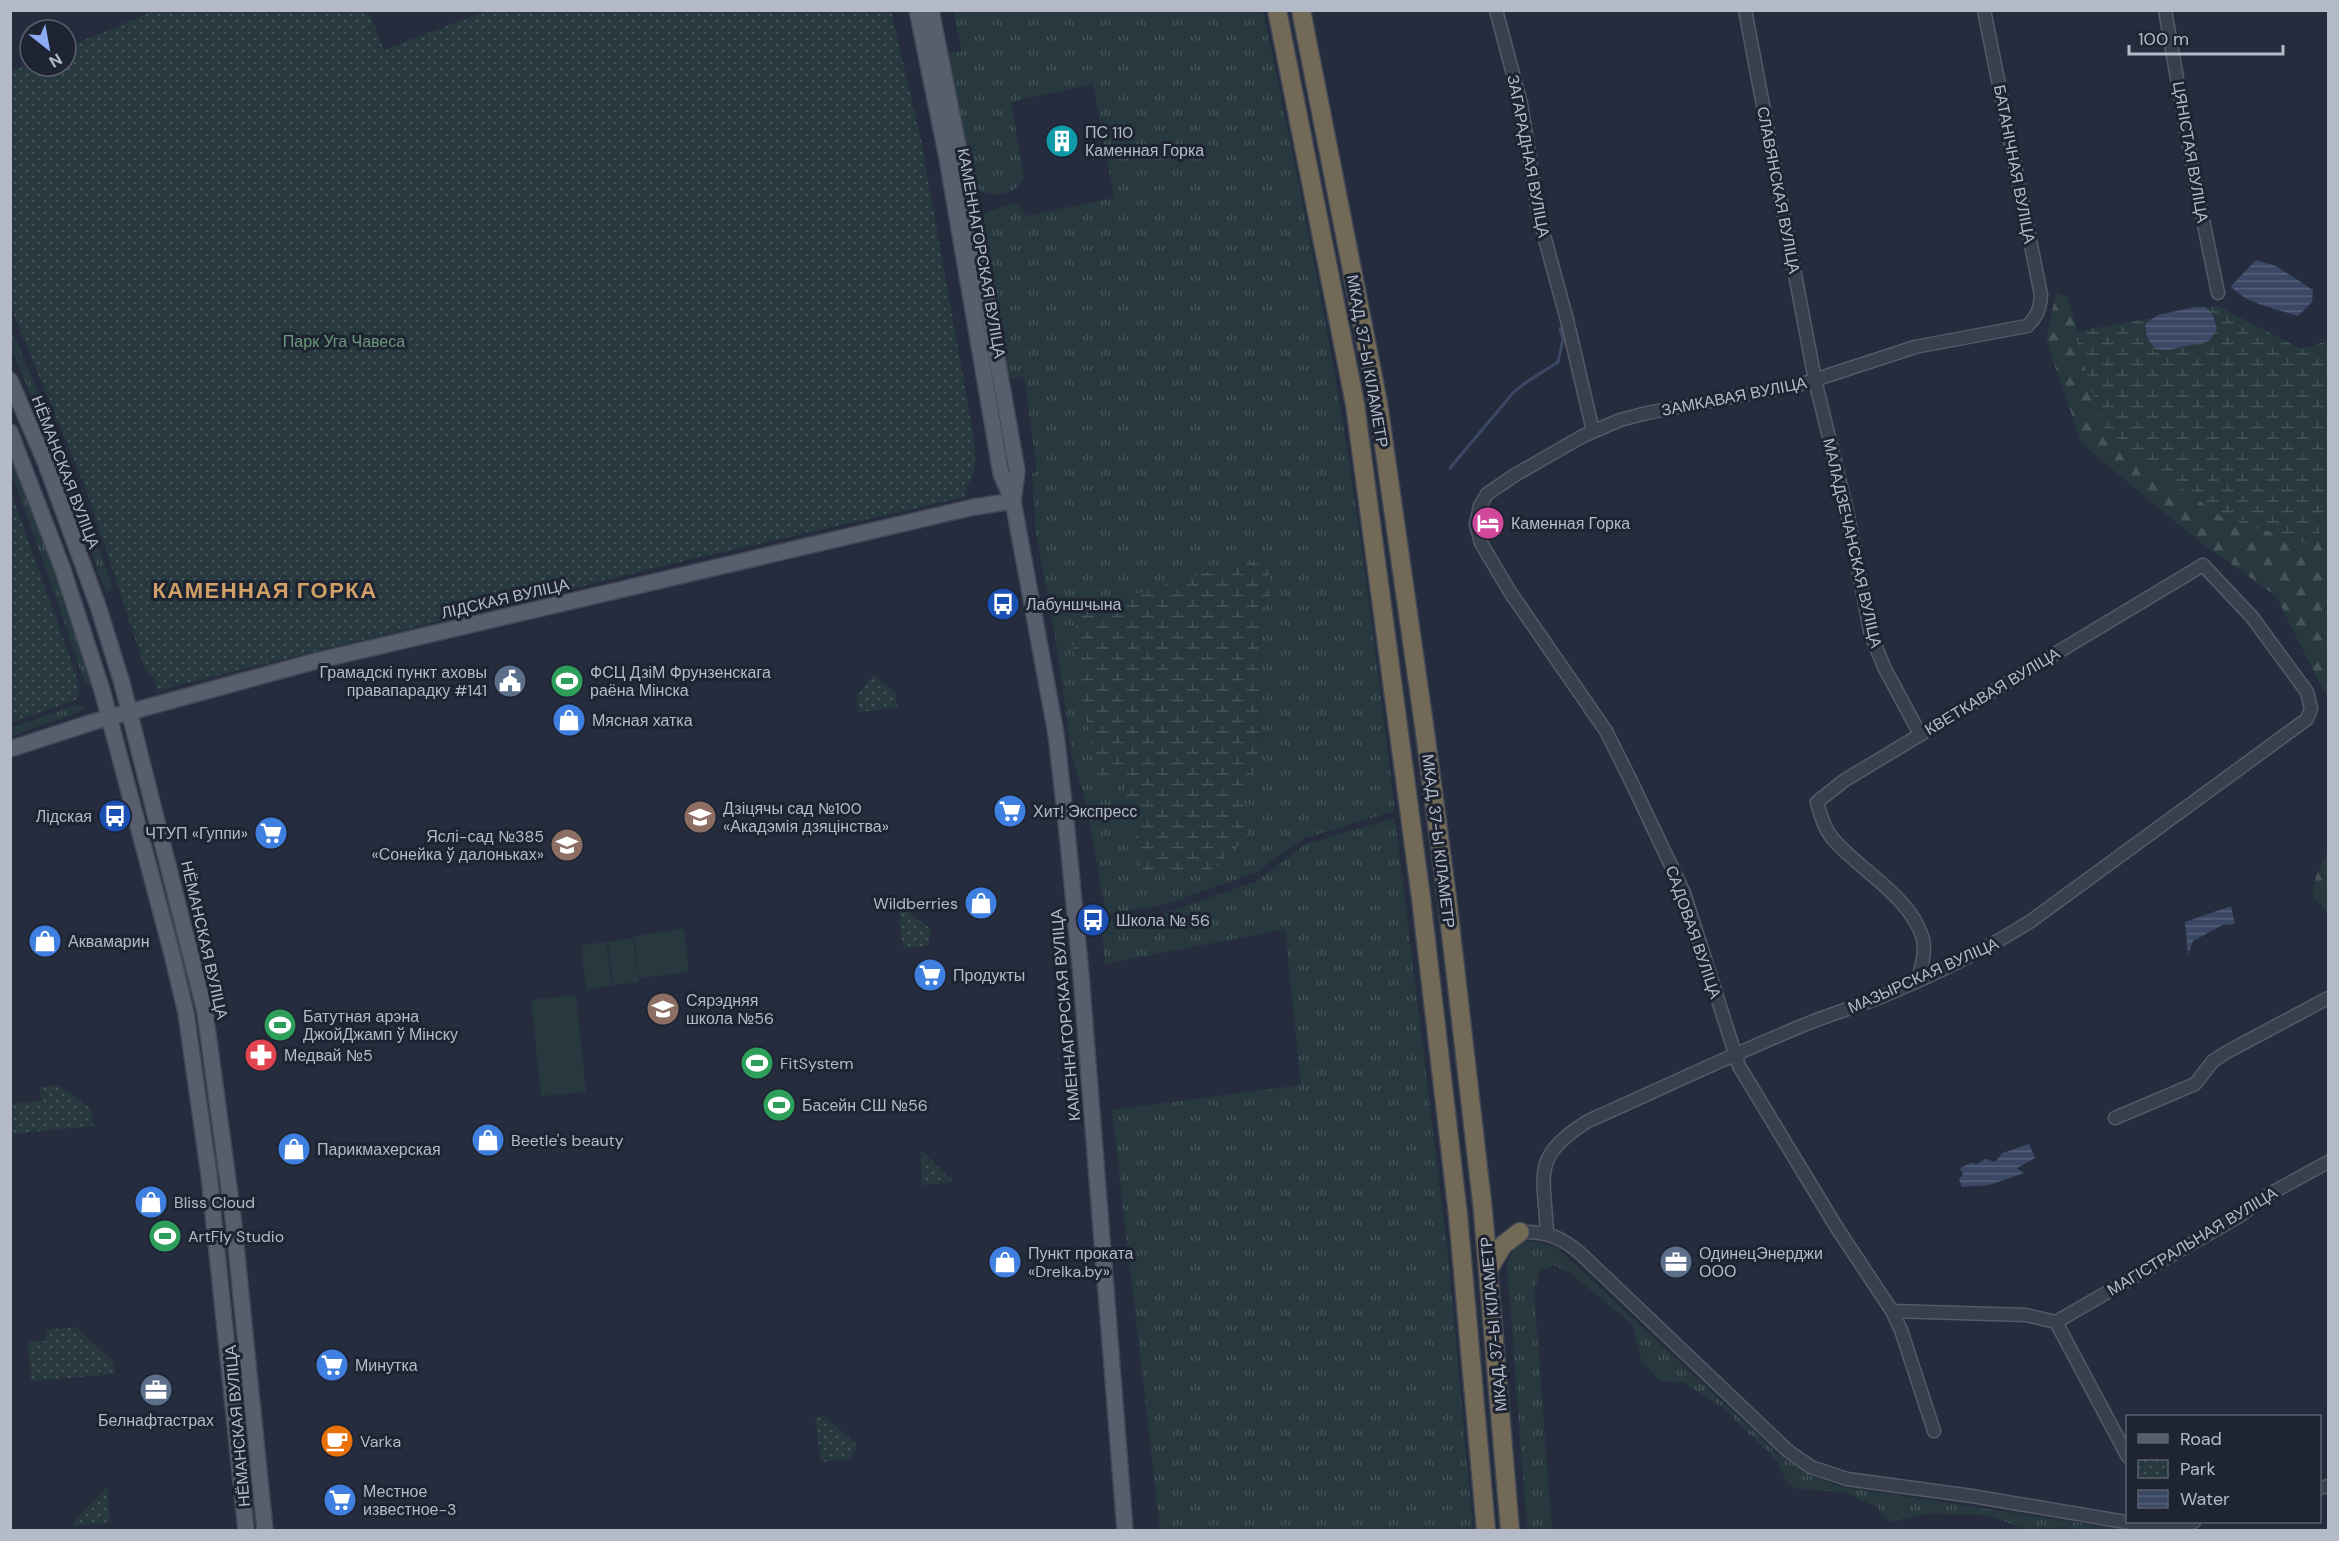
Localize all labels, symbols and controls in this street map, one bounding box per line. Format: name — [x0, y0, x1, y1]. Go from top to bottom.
north arrow — [18, 18, 78, 78]
scale bar — [2129, 18, 2284, 56]
text: 100 m — [2138, 27, 2189, 51]
text: N — [45, 48, 66, 72]
street label: ЗАГАРАДНАЯ ВУЛІЦА — [1502, 73, 1555, 240]
street label: ЦЯНІСТАЯ ВУЛІЦА — [2168, 80, 2213, 225]
street label: БАТАНІЧНАЯ ВУЛІЦА — [1989, 83, 2040, 246]
street label: СЛАВЯНСКАЯ ВУЛІЦА — [1752, 105, 1805, 276]
place label: ПС 110 Каменная Горка — [1085, 122, 1204, 161]
building icon: ПС 110 Каменная Горка — [1044, 123, 1080, 159]
street label: КАМЕННАГОРСКАЯ ВУЛІЦА — [953, 146, 1010, 360]
street label: МКАД, 37-Ы КІЛАМЕТР — [1342, 273, 1393, 449]
park label: Парк Уга Чавеса — [283, 331, 405, 352]
street label: ЗАМКАВАЯ ВУЛІЦА — [1660, 372, 1809, 421]
street label: НЁМАНСКАЯ ВУЛІЦА — [27, 393, 105, 552]
street label: МАЛАДЗЕЧАНСКАЯ ВУЛІЦА — [1818, 436, 1887, 650]
hotel icon: Каменная Горка — [1470, 505, 1506, 541]
place label: Каменная Горка — [1511, 513, 1630, 534]
street label: ЛІДСКАЯ ВУЛІЦА — [439, 574, 571, 623]
district label: КАМЕННАЯ ГОРКА — [152, 576, 378, 605]
bus stop icon: Лабуншчына — [985, 586, 1021, 622]
place label: Лабуншчына — [1026, 594, 1122, 615]
street label: КВЕТКАВАЯ ВУЛІЦА — [1921, 643, 2064, 740]
place label: Грамадскі пункт аховы правапарадку #141 — [320, 662, 487, 701]
place label: ФСЦ ДзіМ Фрунзенскага раёна Мінска — [590, 662, 771, 701]
public building icon: Грамадскі пункт аховы правапарадку #141 — [492, 663, 528, 699]
sports icon: ФСЦ ДзіМ Фрунзенскага раёна Мінска — [549, 663, 585, 699]
shop icon: Мясная хатка — [551, 702, 587, 738]
place label: Мясная хатка — [592, 710, 693, 731]
street label: МКАД, 37-Ы КІЛАМЕТР — [1417, 753, 1460, 929]
supermarket icon: Хит! Экспресс — [992, 793, 1028, 829]
bus stop icon: Лідская — [97, 798, 133, 834]
place label: Дзіцячы сад №100 «Акадэмія дзяцінства» — [723, 798, 889, 837]
school or university icon: Дзіцячы сад №100 «Акадэмія дзяцінства» — [682, 799, 718, 835]
place label: Хит! Экспресс — [1033, 801, 1137, 822]
place label: Лідская — [36, 806, 92, 827]
supermarket icon: ЧТУП «Гуппи» — [253, 815, 289, 851]
place label: ЧТУП «Гуппи» — [145, 823, 248, 844]
place label: Яслі-сад №385 «Сонейка ў далоньках» — [372, 826, 544, 865]
school or university icon: Яслі-сад №385 «Сонейка ў далоньках» — [549, 827, 585, 863]
street label: НЁМАНСКАЯ ВУЛІЦА — [176, 859, 233, 1022]
street label: САДОВАЯ ВУЛІЦА — [1661, 863, 1726, 1002]
shop icon: Wildberries — [963, 885, 999, 921]
place label: Wildberries — [873, 893, 958, 914]
bus stop icon: Школа № 56 — [1075, 902, 1111, 938]
street label: КАМЕННАГОРСКАЯ ВУЛІЦА — [1046, 908, 1085, 1122]
place label: Школа № 56 — [1116, 910, 1210, 931]
shop icon: Аквамарин — [27, 923, 63, 959]
place label: Аквамарин — [68, 931, 149, 952]
street label: МАЗЫРСКАЯ ВУЛІЦА — [1845, 933, 2002, 1018]
supermarket icon: Продукты — [912, 957, 948, 993]
place label: Продукты — [953, 965, 1025, 986]
place label: Сярэдняя школа №56 — [686, 990, 774, 1029]
school or university icon: Сярэдняя школа №56 — [645, 991, 681, 1027]
place label: Батутная арэна ДжойДжамп ў Мінску — [303, 1006, 458, 1045]
sports icon: Батутная арэна ДжойДжамп ў Мінску — [262, 1007, 298, 1043]
pharmacy icon: Медвай №5 — [243, 1037, 279, 1073]
place label: Медвай №5 — [284, 1045, 373, 1066]
sports icon: FitSystem — [739, 1045, 775, 1081]
place label: FitSystem — [780, 1053, 853, 1074]
sports icon: Басейн СШ №56 — [761, 1087, 797, 1123]
place label: Басейн СШ №56 — [802, 1095, 928, 1116]
shop icon: Beetle's beauty — [470, 1122, 506, 1158]
place label: Beetle's beauty — [511, 1130, 624, 1151]
shop icon: Парикмахерская — [276, 1131, 312, 1167]
place label: Парикмахерская — [317, 1139, 441, 1160]
street label: МАГІСТРАЛЬНАЯ ВУЛІЦА — [2103, 1182, 2281, 1301]
shop icon: Bliss Cloud — [133, 1184, 169, 1220]
place label: Bliss Cloud — [174, 1192, 255, 1213]
sports icon: ArtFly Studio — [147, 1218, 183, 1254]
place label: ArtFly Studio — [188, 1226, 284, 1247]
street label: МКАД, 37-Ы КІЛАМЕТР — [1475, 1236, 1512, 1412]
place label: Пункт проката «Drelka.by» — [1028, 1243, 1134, 1282]
place label: ОдинецЭнерджи ООО — [1699, 1243, 1823, 1282]
shop icon: Пункт проката «Drelka.by» — [987, 1244, 1023, 1280]
office icon: ОдинецЭнерджи ООО — [1658, 1244, 1694, 1280]
street label: НЁМАНСКАЯ ВУЛІЦА — [220, 1344, 255, 1508]
supermarket icon: Минутка — [314, 1347, 350, 1383]
place label: Минутка — [355, 1355, 418, 1376]
office icon: Белнафтастрах — [138, 1372, 174, 1408]
place label: Белнафтастрах — [98, 1410, 214, 1431]
legend — [2126, 1415, 2321, 1523]
cafe icon: Varka — [319, 1423, 355, 1459]
text: Road — [2180, 1427, 2222, 1451]
place label: Varka — [360, 1431, 401, 1452]
text: Park — [2180, 1457, 2216, 1481]
place label: Местное известное-3 — [363, 1481, 457, 1520]
supermarket icon: Местное известное-3 — [322, 1482, 358, 1518]
text: Water — [2180, 1487, 2230, 1511]

